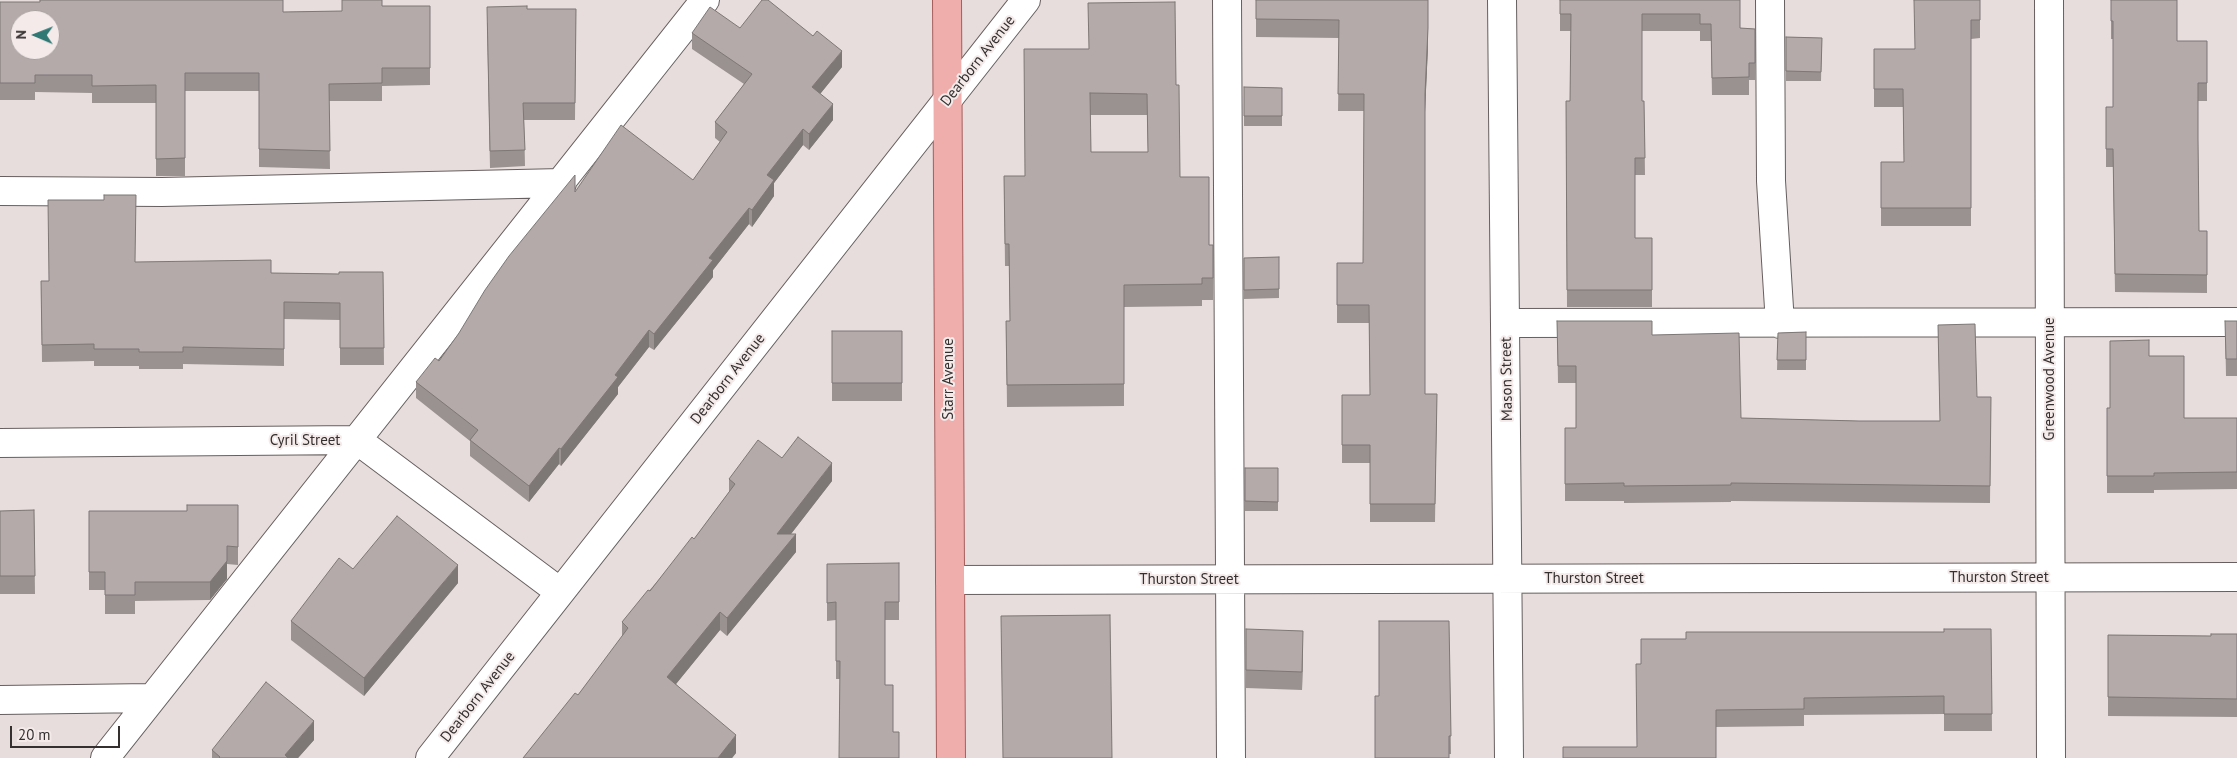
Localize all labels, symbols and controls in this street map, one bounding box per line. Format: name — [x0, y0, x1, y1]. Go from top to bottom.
north arrow — [10, 10, 60, 60]
street label: Dearborn Avenue — [937, 12, 1019, 110]
text: N — [12, 30, 30, 40]
street label: Greenwood Avenue — [2041, 317, 2059, 441]
street label: Dearborn Avenue — [687, 330, 769, 428]
street label: Mason Street — [1497, 337, 1517, 421]
street label: Starr Avenue — [940, 338, 958, 420]
street label: Cyril Street — [270, 432, 340, 450]
street label: Thurston Street — [1949, 569, 2049, 587]
street label: Thurston Street — [1544, 570, 1644, 588]
street label: Thurston Street — [1139, 571, 1239, 589]
street label: Dearborn Avenue — [437, 648, 519, 746]
scale bar — [12, 716, 122, 748]
text: 20 m — [18, 725, 51, 744]

